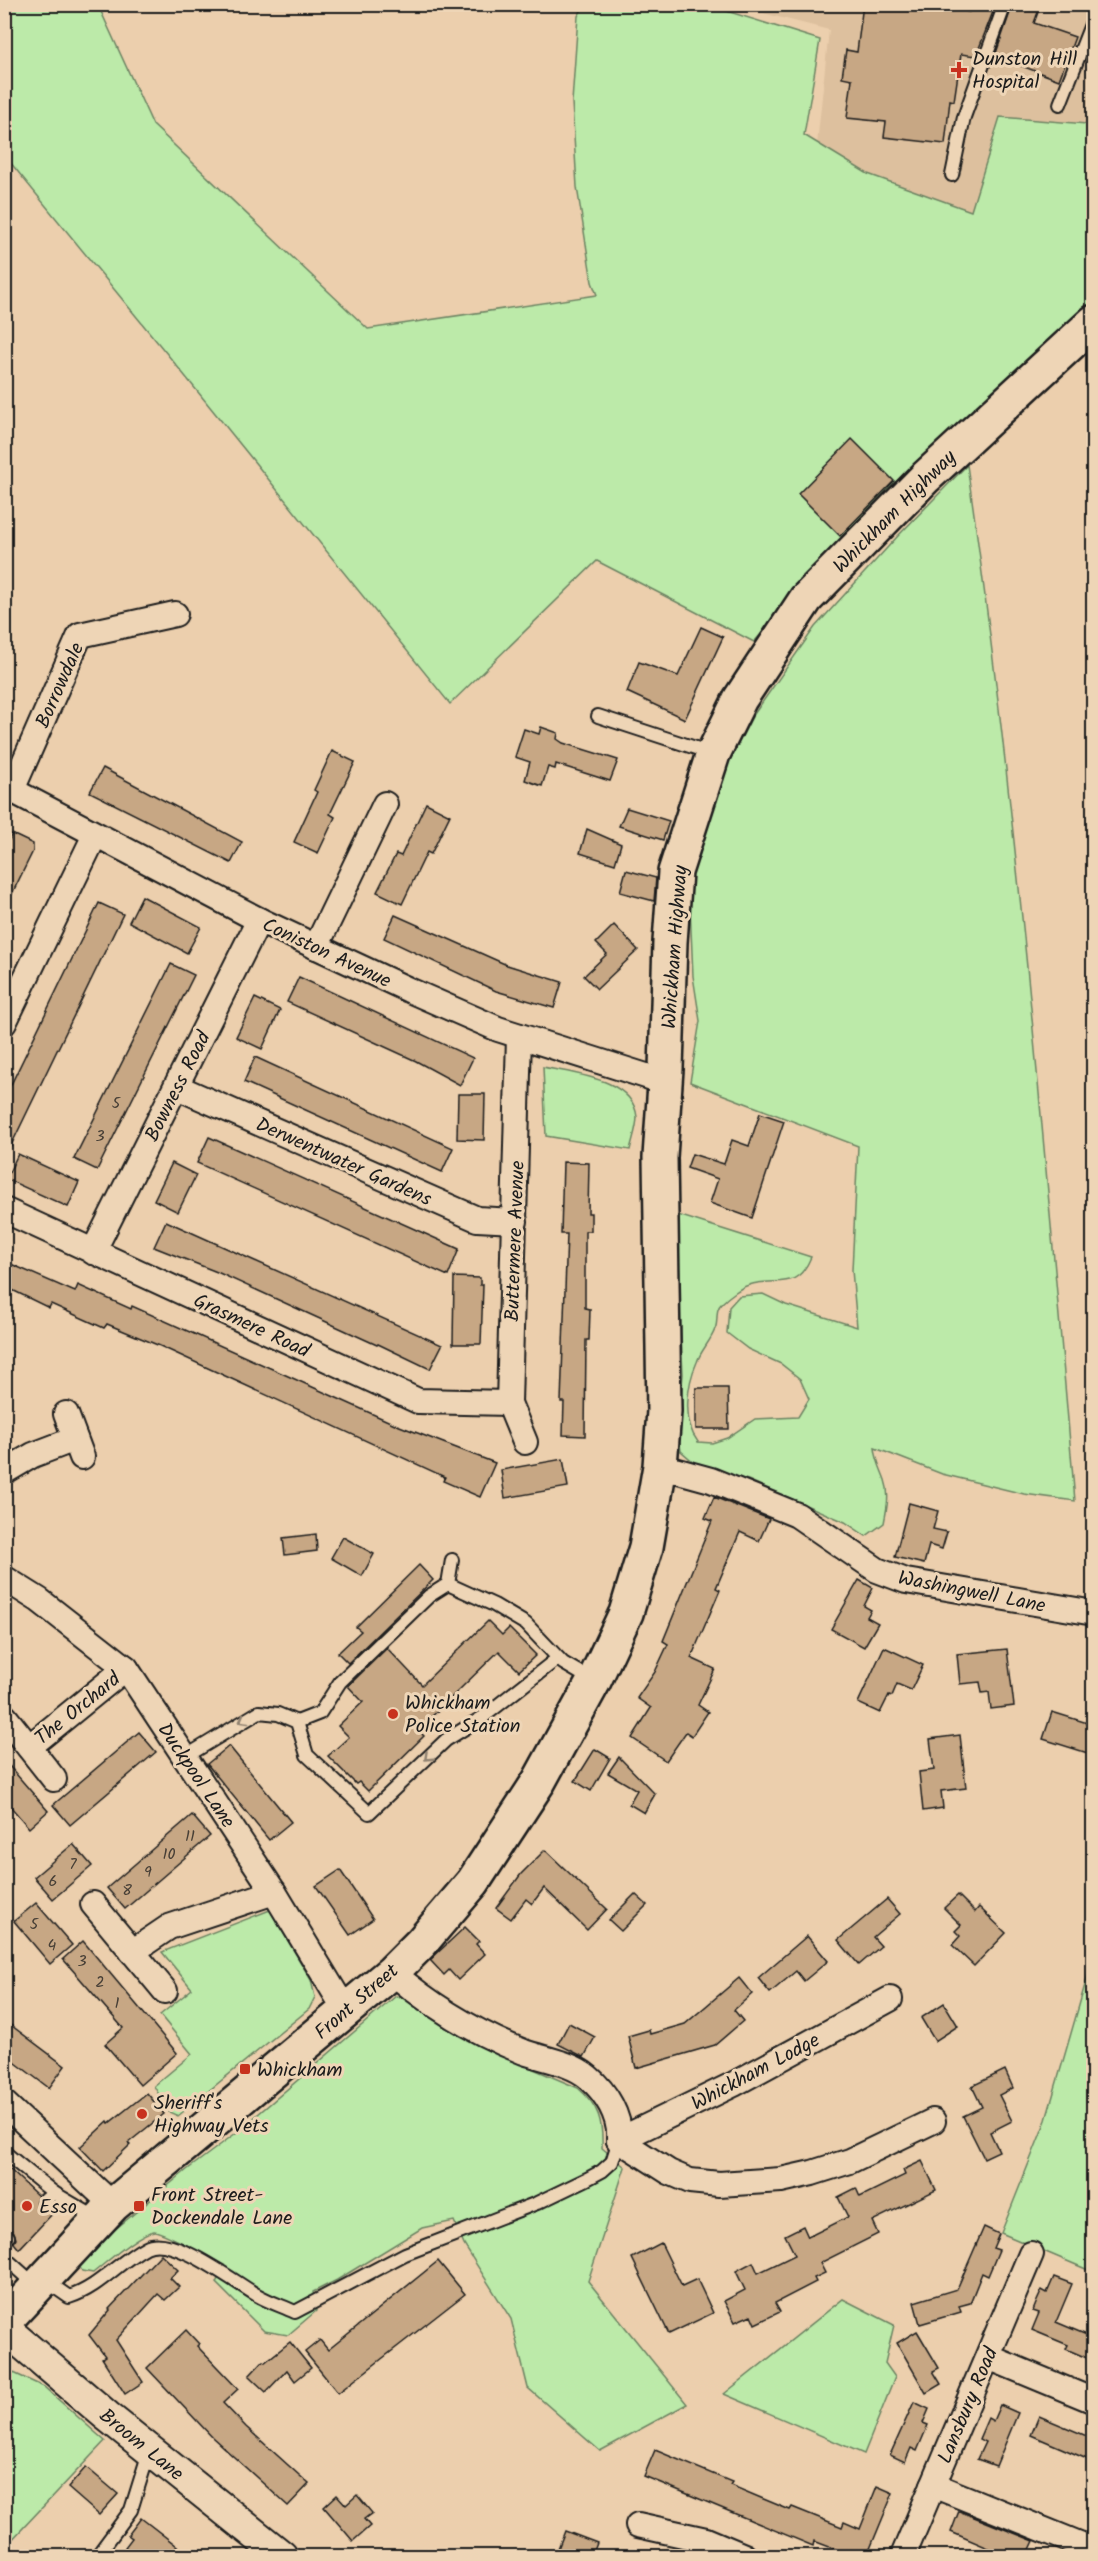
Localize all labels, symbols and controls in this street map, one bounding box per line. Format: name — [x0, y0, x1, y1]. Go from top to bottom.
place label: Dunston Hill Hospital — [972, 44, 1077, 99]
marker: Dunston Hill Hospital — [950, 61, 968, 79]
street label: Whickham Highway — [826, 443, 965, 582]
street label: Borrowdale — [28, 638, 94, 734]
street label: Whickham Highway — [654, 864, 698, 1030]
street label: Coniston Avenue — [256, 910, 396, 998]
street label: Bowness Road — [137, 1025, 221, 1148]
house number: 5 — [112, 1091, 122, 1116]
street label: Derwentwater Gardens — [250, 1110, 437, 1216]
house number: 3 — [95, 1124, 105, 1149]
street label: Buttermere Avenue — [497, 1160, 535, 1322]
street label: Grasmere Road — [188, 1286, 316, 1368]
street label: Washingwell Lane — [895, 1563, 1048, 1623]
street label: The Orchard — [28, 1664, 129, 1754]
place label: Whickham Police Station — [405, 1688, 520, 1743]
marker: Whickham Police Station — [386, 1707, 400, 1721]
one-way arrow — [239, 1713, 249, 1725]
street label: Duckpool Lane — [148, 1717, 243, 1835]
one-way arrow — [424, 1750, 434, 1761]
house number: 11 — [185, 1824, 195, 1849]
house number: 10 — [162, 1842, 176, 1867]
house number: 7 — [69, 1852, 77, 1877]
house number: 9 — [144, 1860, 152, 1885]
house number: 6 — [49, 1869, 57, 1894]
house number: 8 — [122, 1878, 132, 1903]
house number: 5 — [30, 1912, 40, 1937]
house number: 4 — [48, 1933, 57, 1958]
house number: 3 — [77, 1949, 87, 1974]
street label: Front Street — [308, 1956, 407, 2048]
house number: 2 — [95, 1970, 105, 1995]
house number: 1 — [114, 1991, 120, 2016]
street label: Whickham Lodge — [686, 2025, 826, 2120]
place label: Whickham — [257, 2055, 342, 2087]
marker: Whickham — [238, 2062, 252, 2076]
place label: Sheriff's Highway Vets — [154, 2088, 269, 2143]
marker: Sheriff's Highway Vets — [135, 2107, 149, 2121]
place label: Front Street- Dockendale Lane — [151, 2180, 292, 2235]
place label: Esso — [39, 2192, 77, 2224]
marker: Esso — [20, 2199, 34, 2213]
marker: Front Street- Dockendale Lane — [132, 2199, 146, 2213]
street label: Lansbury Road — [930, 2342, 1008, 2469]
street label: Broom Lane — [91, 2401, 190, 2490]

